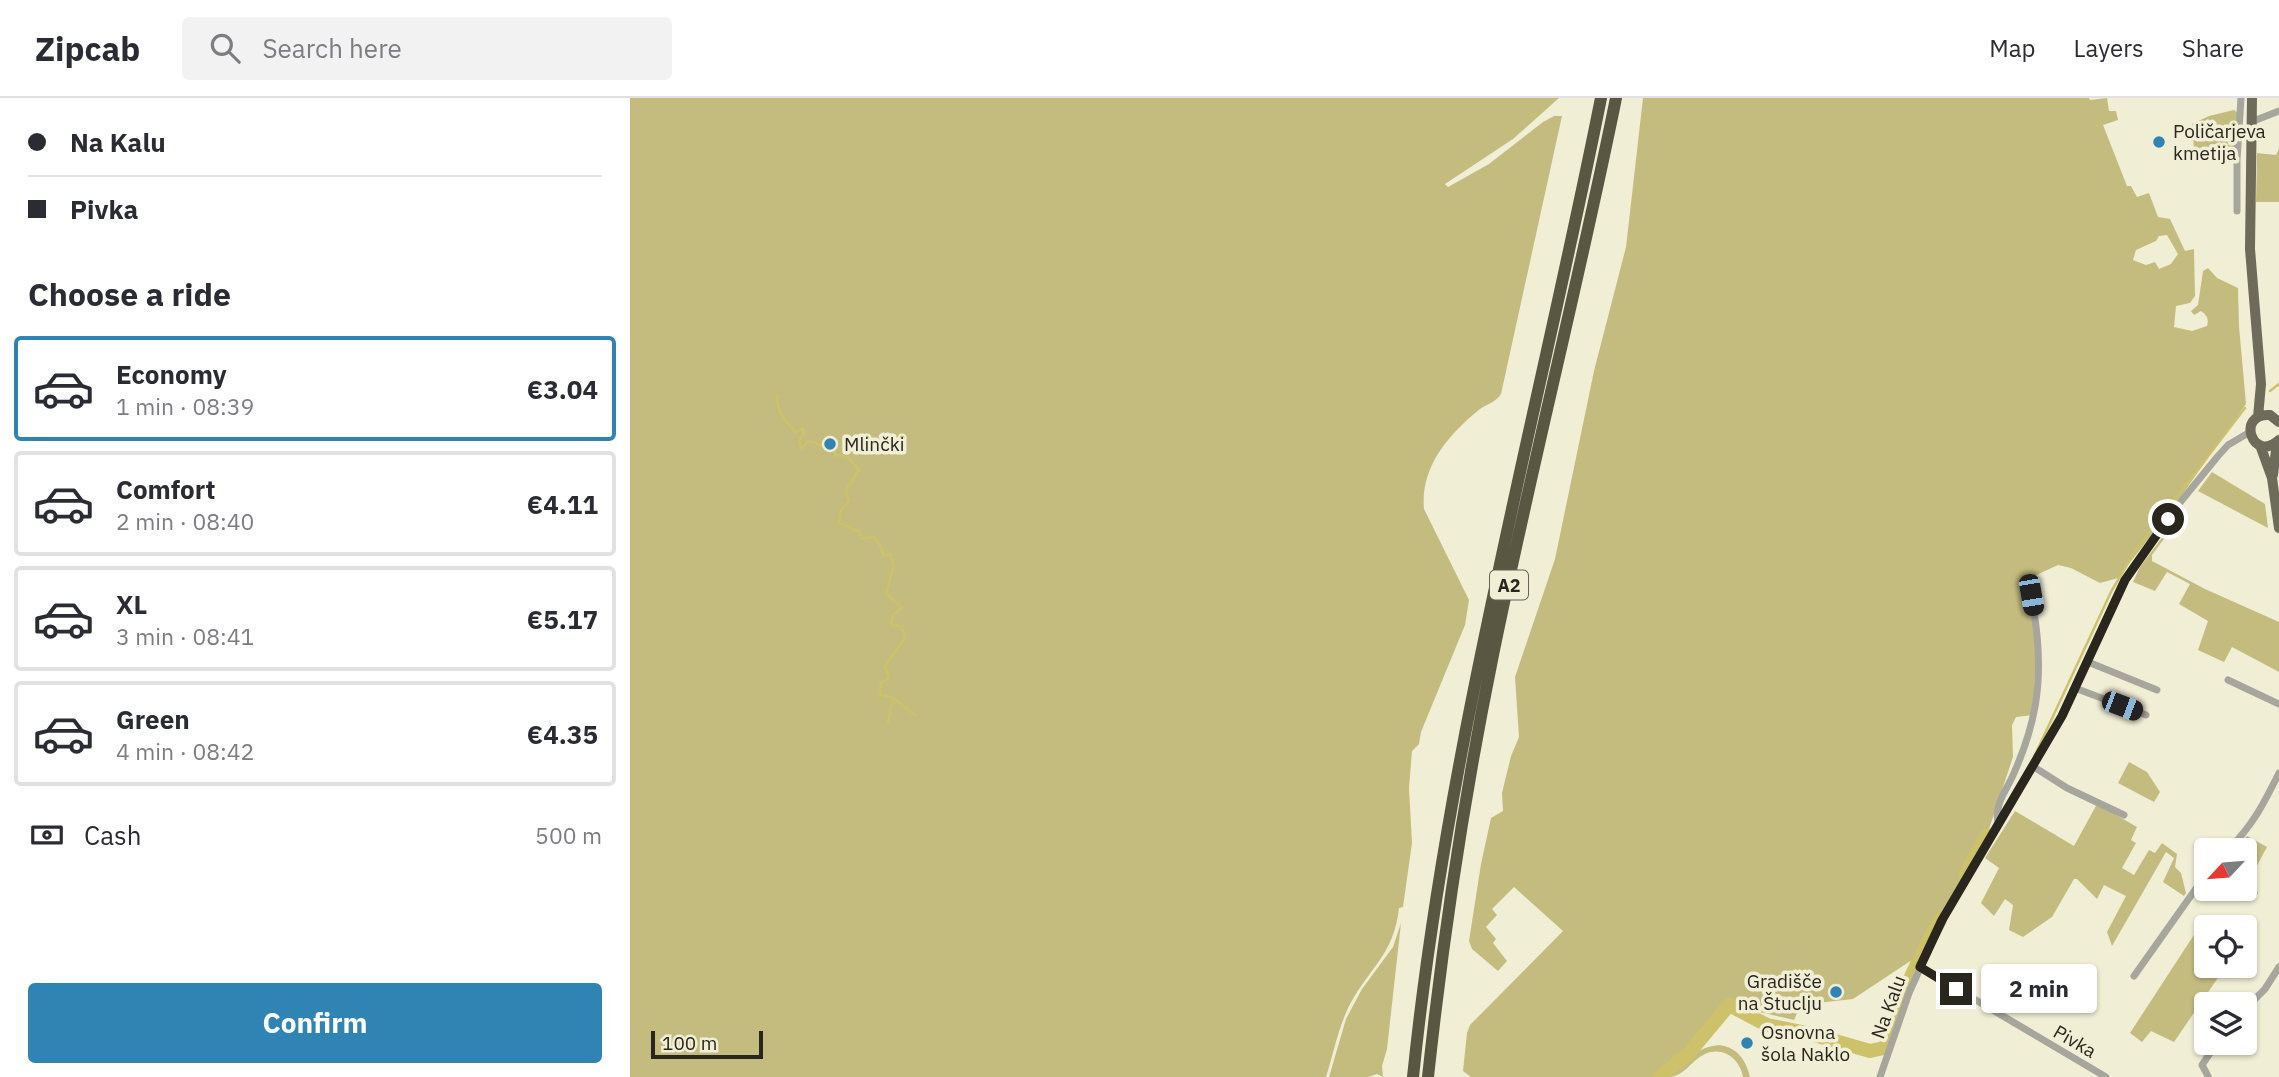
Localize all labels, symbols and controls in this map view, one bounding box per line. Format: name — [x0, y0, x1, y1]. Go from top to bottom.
search box — [182, 17, 672, 80]
text: Zipcab — [35, 27, 140, 70]
icon: search — [206, 29, 244, 67]
text: Search here — [262, 31, 402, 65]
text: Map — [1989, 32, 2036, 64]
text: Layers — [2074, 32, 2144, 64]
text: Share — [2182, 32, 2244, 64]
place label: Poličarjeva kmetija — [2173, 119, 2266, 165]
text: Na Kalu — [70, 125, 166, 159]
marker: Poličarjeva kmetija — [2151, 134, 2167, 150]
text: Pivka — [70, 192, 138, 226]
text: Choose a ride — [28, 273, 231, 315]
icon: car — [32, 357, 95, 420]
text: Economy — [116, 357, 227, 391]
text: €3.04 — [527, 372, 598, 406]
text: 1 min · 08:39 — [116, 391, 254, 421]
place label: Mlinčki — [844, 432, 904, 456]
marker: Mlinčki — [822, 436, 838, 452]
icon: car — [32, 472, 95, 535]
text: Comfort — [116, 472, 215, 506]
text: €4.11 — [527, 487, 598, 521]
route start — [2152, 503, 2184, 535]
text: 2 min · 08:40 — [116, 506, 254, 536]
road number: A2 — [1490, 570, 1528, 600]
car — [2018, 572, 2045, 618]
icon: car — [32, 587, 95, 650]
text: XL — [116, 587, 147, 621]
text: €5.17 — [527, 602, 598, 636]
text: 3 min · 08:41 — [116, 621, 254, 651]
car — [2099, 689, 2146, 723]
icon: car — [32, 702, 95, 765]
text: Green — [116, 702, 190, 736]
text: €4.35 — [527, 717, 598, 751]
text: 4 min · 08:42 — [116, 736, 254, 766]
icon: cash — [28, 816, 66, 854]
text: Cash — [84, 818, 141, 852]
text: 500 m — [535, 820, 602, 850]
north arrow — [2194, 838, 2258, 901]
map controls — [2194, 838, 2257, 1055]
button: locate — [2194, 915, 2257, 978]
callout: 2 min — [1980, 964, 2096, 1014]
place label: Gradišče na Štuclju — [1738, 969, 1822, 1015]
street label: Na Kalu — [1865, 972, 1911, 1042]
route end — [1940, 973, 1972, 1005]
text: 2 min — [2009, 973, 2069, 1003]
button: Confirm — [28, 983, 602, 1063]
marker: Gradišče na Štuclju — [1828, 984, 1844, 1000]
button: layers — [2194, 992, 2257, 1055]
street label: Pivka — [2049, 1019, 2101, 1063]
place label: Osnovna šola Naklo — [1761, 1020, 1850, 1066]
scale bar — [651, 1028, 763, 1060]
text: 100 m — [662, 1031, 717, 1055]
marker: Osnovna šola Naklo — [1739, 1035, 1755, 1051]

